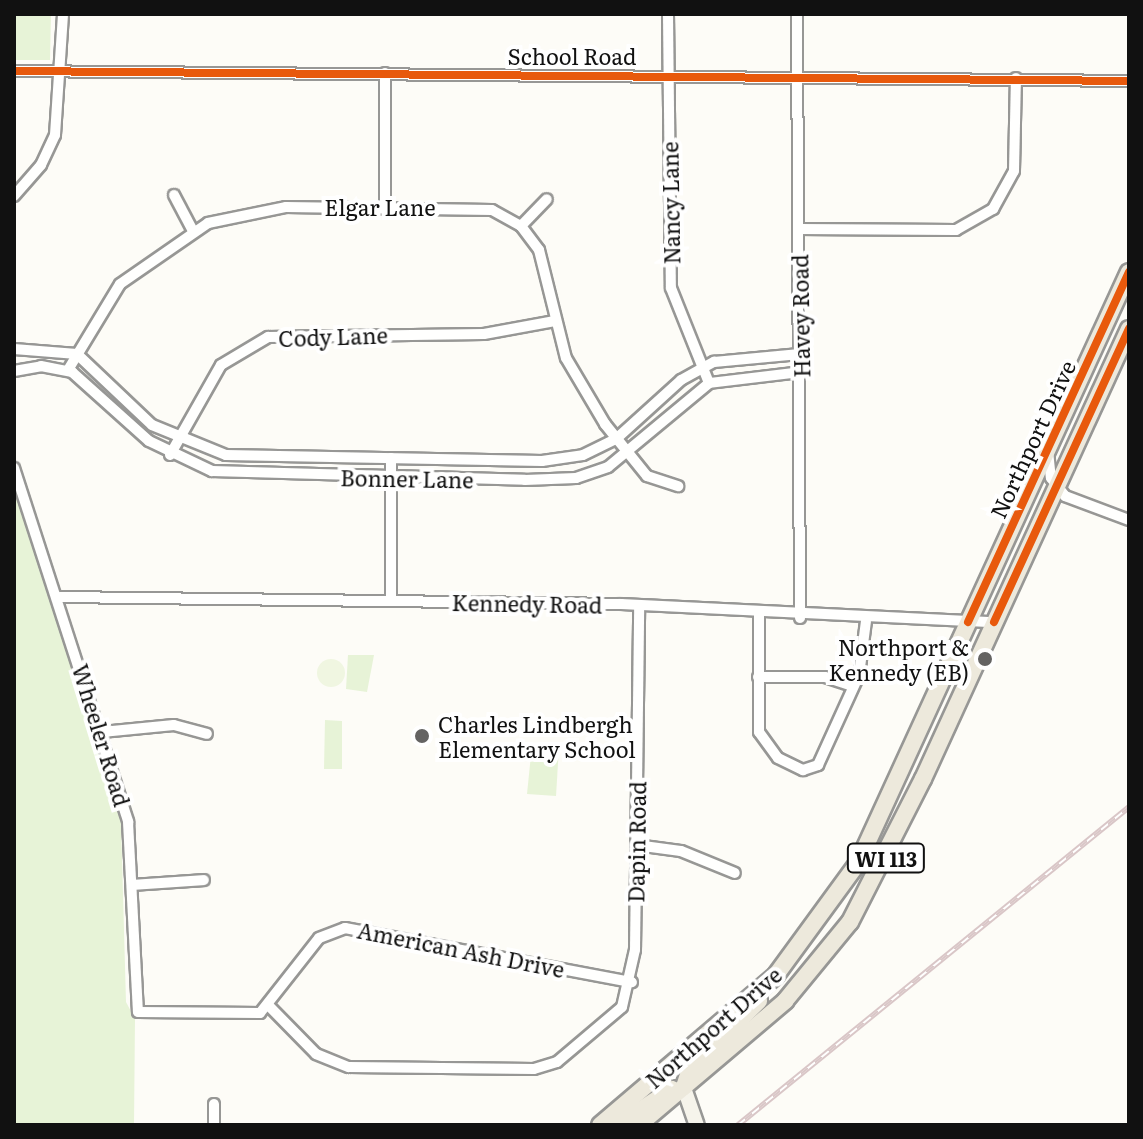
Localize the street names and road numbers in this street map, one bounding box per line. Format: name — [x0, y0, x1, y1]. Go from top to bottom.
street label: School Road — [507, 43, 637, 69]
street label: Nancy Lane — [656, 141, 684, 265]
street label: Elgar Lane — [324, 194, 436, 220]
street label: Havey Road — [786, 254, 814, 378]
street label: Cody Lane — [278, 321, 388, 351]
street label: Northport Drive — [984, 356, 1080, 522]
street label: Bonner Lane — [340, 464, 474, 492]
street label: Kennedy Road — [451, 588, 603, 618]
street label: Wheeler Road — [68, 661, 136, 809]
street label: Dapin Road — [622, 781, 650, 903]
road number: WI 113 — [846, 842, 926, 874]
street label: American Ash Drive — [355, 916, 567, 982]
street label: Northport Drive — [640, 961, 786, 1093]

